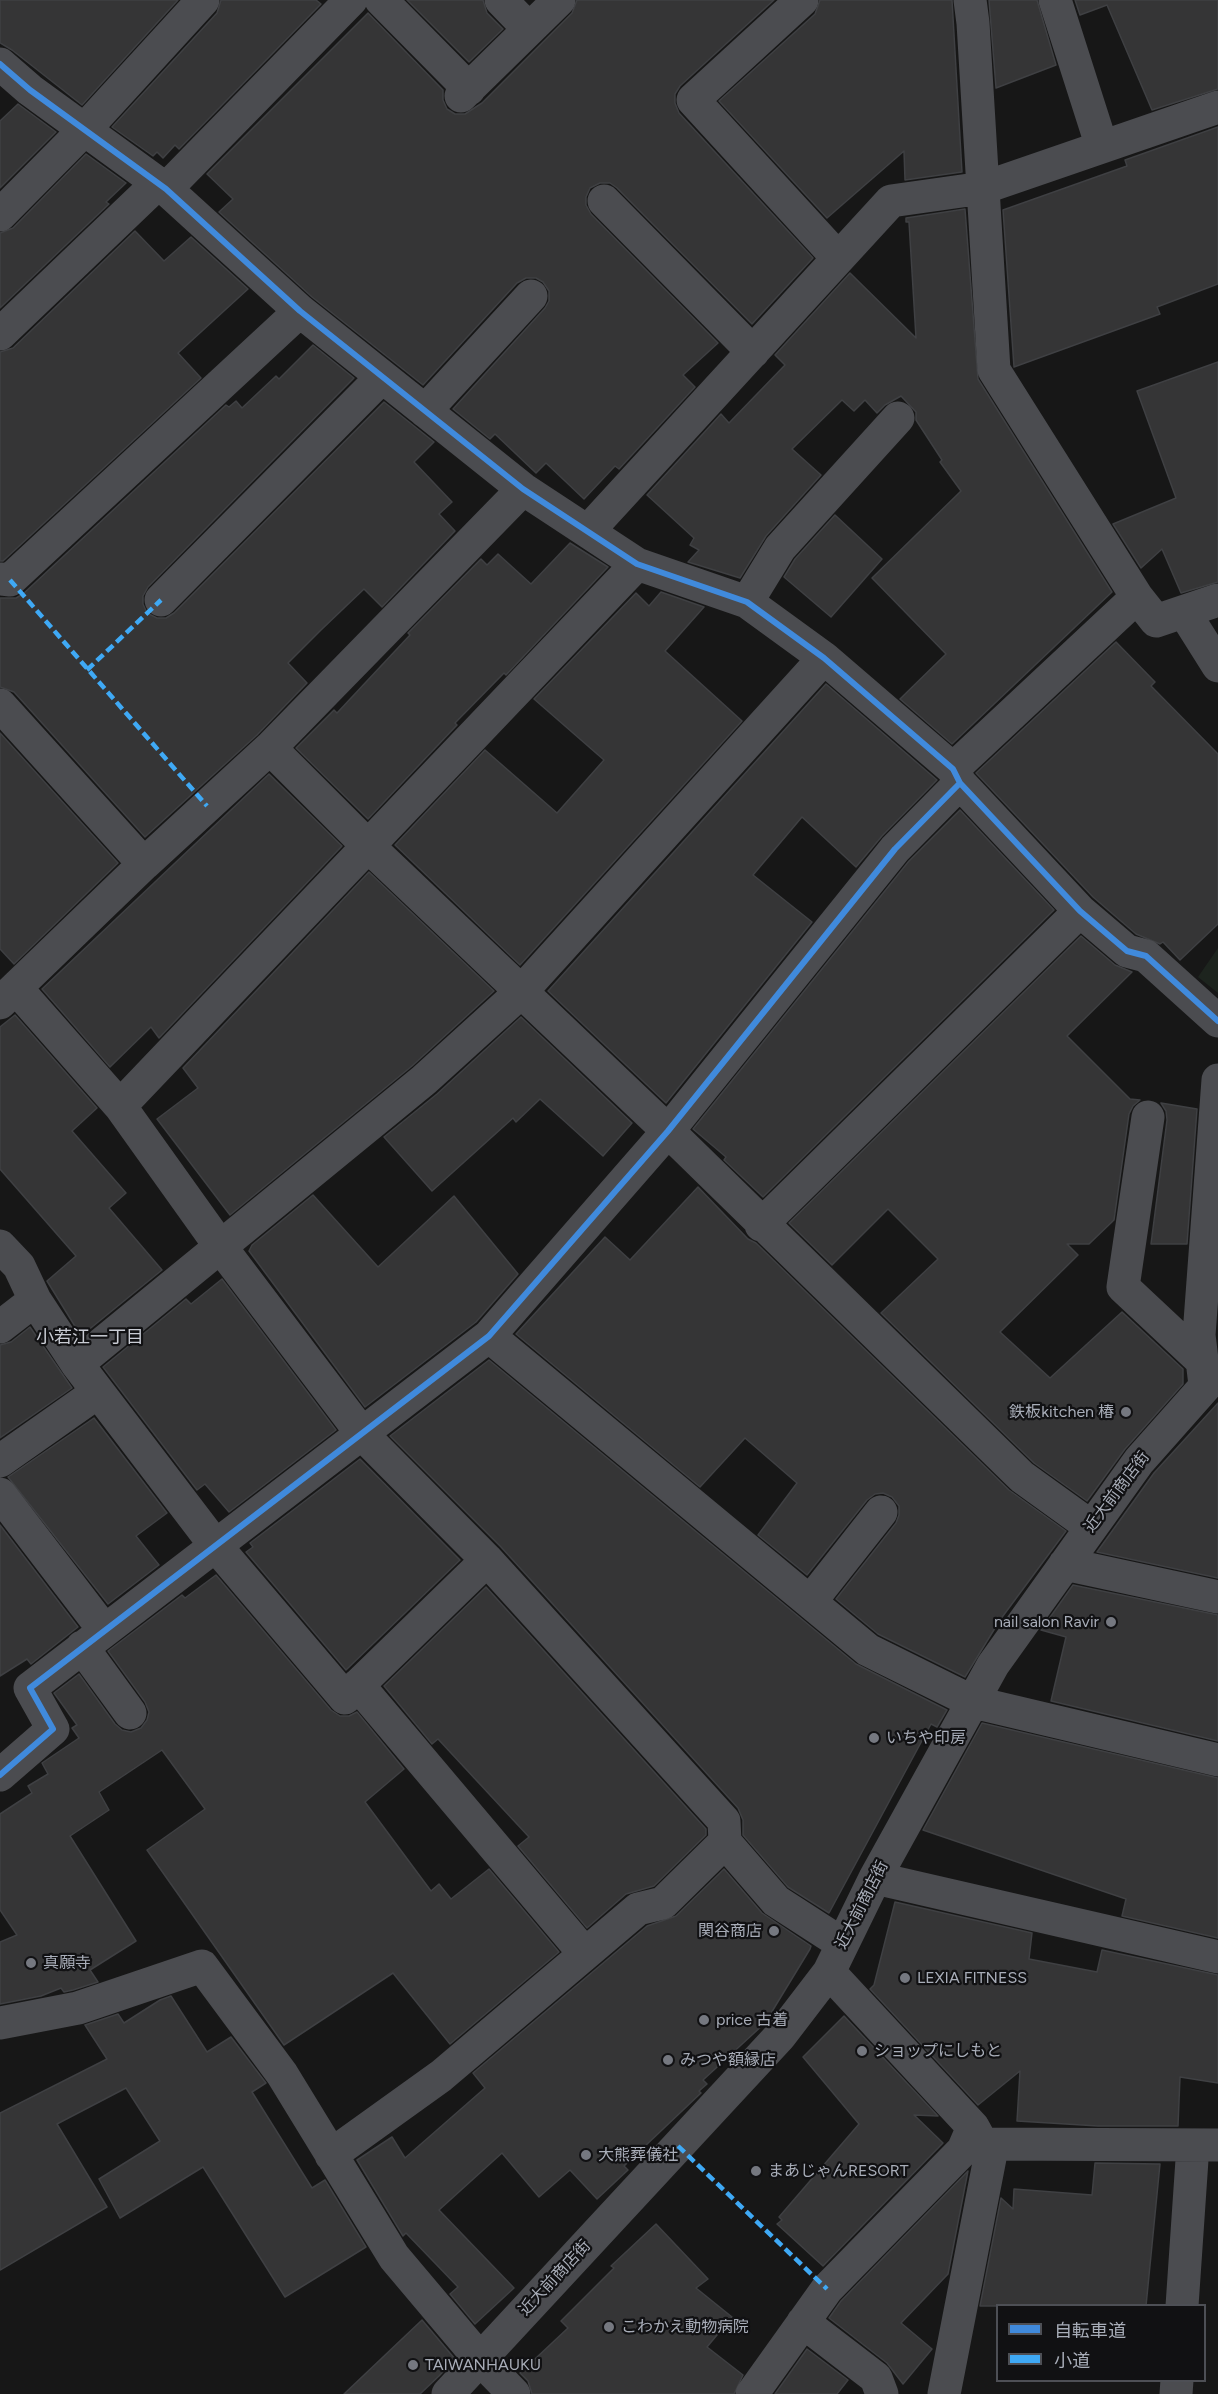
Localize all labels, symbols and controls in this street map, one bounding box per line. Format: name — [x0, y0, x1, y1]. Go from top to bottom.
district label: 小若江一丁目 — [36, 1327, 144, 1349]
place label: 鉄板kitchen 椿 — [1009, 1402, 1114, 1422]
marker: 鉄板kitchen 椿 — [1119, 1405, 1133, 1419]
street label: 近大前商店街 — [1080, 1448, 1154, 1536]
place label: nail salon Ravir — [994, 1612, 1099, 1632]
marker: nail salon Ravir — [1104, 1615, 1118, 1629]
place label: いちや印房 — [886, 1728, 966, 1748]
marker: いちや印房 — [867, 1731, 881, 1745]
street label: 近大前商店街 — [832, 1858, 892, 1952]
place label: 関谷商店 — [698, 1921, 762, 1941]
marker: 関谷商店 — [767, 1924, 781, 1938]
place label: 真願寺 — [43, 1953, 91, 1973]
marker: 真願寺 — [24, 1956, 38, 1970]
place label: LEXIA FITNESS — [917, 1968, 1027, 1988]
marker: LEXIA FITNESS — [898, 1971, 912, 1985]
place label: price 古着 — [716, 2010, 788, 2030]
marker: price 古着 — [697, 2013, 711, 2027]
place label: ショップにしもと — [874, 2041, 1002, 2061]
marker: ショップにしもと — [855, 2044, 869, 2058]
place label: みつや額縁店 — [680, 2050, 776, 2070]
marker: みつや額縁店 — [661, 2053, 675, 2067]
place label: 大熊葬儀社 — [598, 2145, 678, 2165]
marker: 大熊葬儀社 — [579, 2148, 593, 2162]
place label: まあじゃんRESORT — [768, 2161, 909, 2181]
marker: まあじゃんRESORT — [749, 2164, 763, 2178]
street label: 近大前商店街 — [515, 2236, 595, 2320]
legend — [996, 2304, 1206, 2382]
place label: こわかえ動物病院 — [621, 2317, 749, 2337]
marker: こわかえ動物病院 — [602, 2320, 616, 2334]
text: 自転車道 — [1054, 2320, 1126, 2342]
text: 小道 — [1054, 2350, 1090, 2372]
place label: TAIWANHAUKU — [425, 2355, 541, 2375]
marker: TAIWANHAUKU — [406, 2358, 420, 2372]

